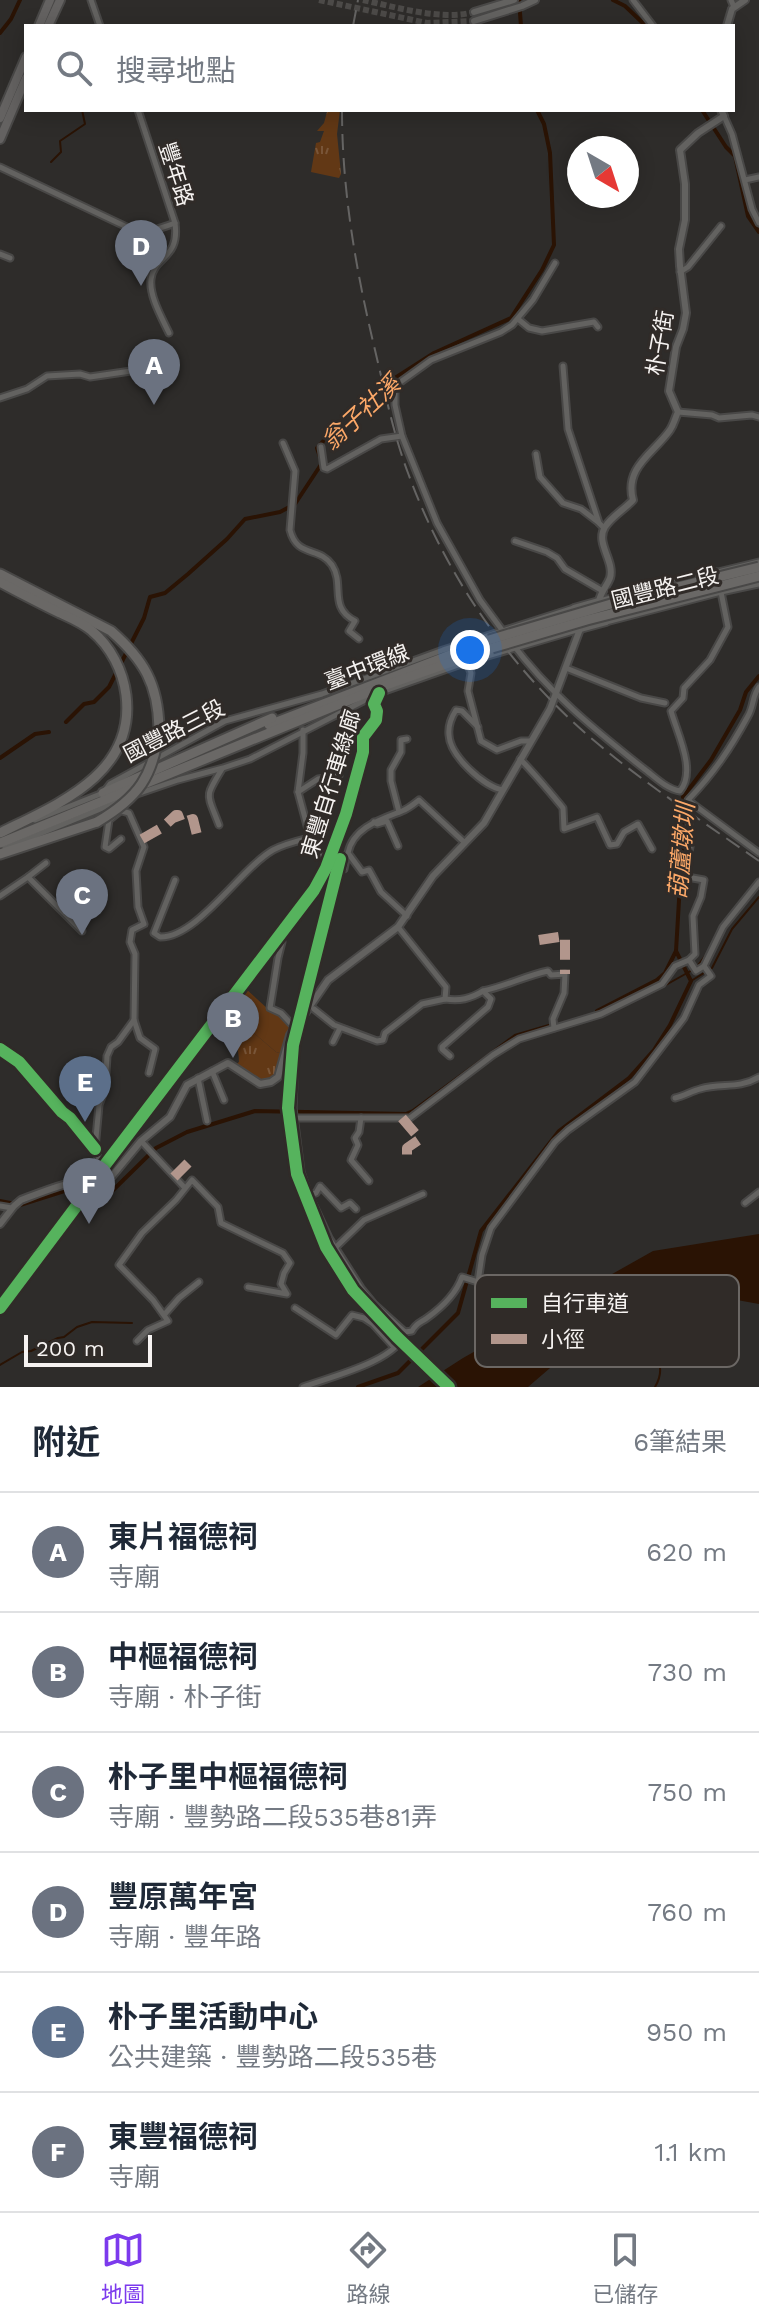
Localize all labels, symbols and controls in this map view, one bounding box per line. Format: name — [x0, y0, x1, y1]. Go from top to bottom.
search box — [24, 24, 735, 112]
icon: search — [52, 46, 96, 90]
text: 搜尋地點 — [116, 53, 236, 88]
north arrow — [567, 136, 639, 208]
street label: 豐年路 — [154, 139, 198, 209]
pin: D — [115, 220, 167, 286]
street label: 朴子街 — [642, 308, 678, 378]
pin: A — [128, 339, 180, 405]
water label: 翁子社溪 — [316, 368, 408, 456]
street label: 國豐路二段 — [609, 563, 721, 613]
your location — [450, 630, 490, 670]
street label: 臺中環線 — [321, 640, 413, 694]
street label: 國豐路三段 — [119, 695, 229, 767]
street label: 東豐自行車綠廊 — [297, 707, 365, 861]
water label: 葫蘆墩圳 — [664, 799, 700, 900]
pin: C — [56, 869, 108, 935]
pin: B — [207, 992, 259, 1058]
pin: E — [59, 1056, 111, 1122]
pin: F — [63, 1158, 115, 1224]
legend — [475, 1275, 739, 1367]
text: 自行車道 — [541, 1291, 629, 1316]
text: 小徑 — [541, 1327, 585, 1352]
scale bar — [24, 1331, 152, 1367]
text: 200 m — [36, 1336, 105, 1361]
text: 附近 — [32, 1422, 100, 1462]
text: 6筆結果 — [633, 1427, 727, 1457]
text: 東片福德祠 — [108, 1519, 258, 1554]
text: A — [49, 1537, 67, 1567]
text: 620 m — [646, 1537, 727, 1567]
text: 寺廟 — [108, 1562, 160, 1592]
text: 中樞福德祠 — [108, 1639, 258, 1674]
text: B — [49, 1657, 67, 1687]
text: 730 m — [647, 1657, 727, 1687]
text: 寺廟 · 朴子街 — [108, 1682, 262, 1712]
text: 朴子里中樞福德祠 — [108, 1759, 348, 1794]
text: C — [49, 1777, 67, 1807]
text: 750 m — [647, 1777, 727, 1807]
text: 寺廟 · 豐勢路二段535巷81弄 — [108, 1802, 437, 1832]
text: 豐原萬年宮 — [108, 1879, 258, 1914]
text: D — [49, 1897, 67, 1927]
text: 760 m — [647, 1897, 727, 1927]
text: 寺廟 · 豐年路 — [108, 1922, 262, 1952]
text: 朴子里活動中心 — [108, 1999, 318, 2034]
text: E — [50, 2017, 66, 2047]
text: 950 m — [646, 2017, 727, 2047]
text: 公共建築 · 豐勢路二段535巷 — [108, 2042, 437, 2072]
text: 東豐福德祠 — [108, 2119, 258, 2154]
text: F — [50, 2137, 66, 2167]
text: 1.1 km — [654, 2137, 727, 2167]
text: 寺廟 — [108, 2162, 160, 2192]
tab: 地圖 — [101, 2228, 145, 2308]
tab: 路線 — [346, 2228, 390, 2308]
tab: 已儲存 — [592, 2228, 658, 2308]

